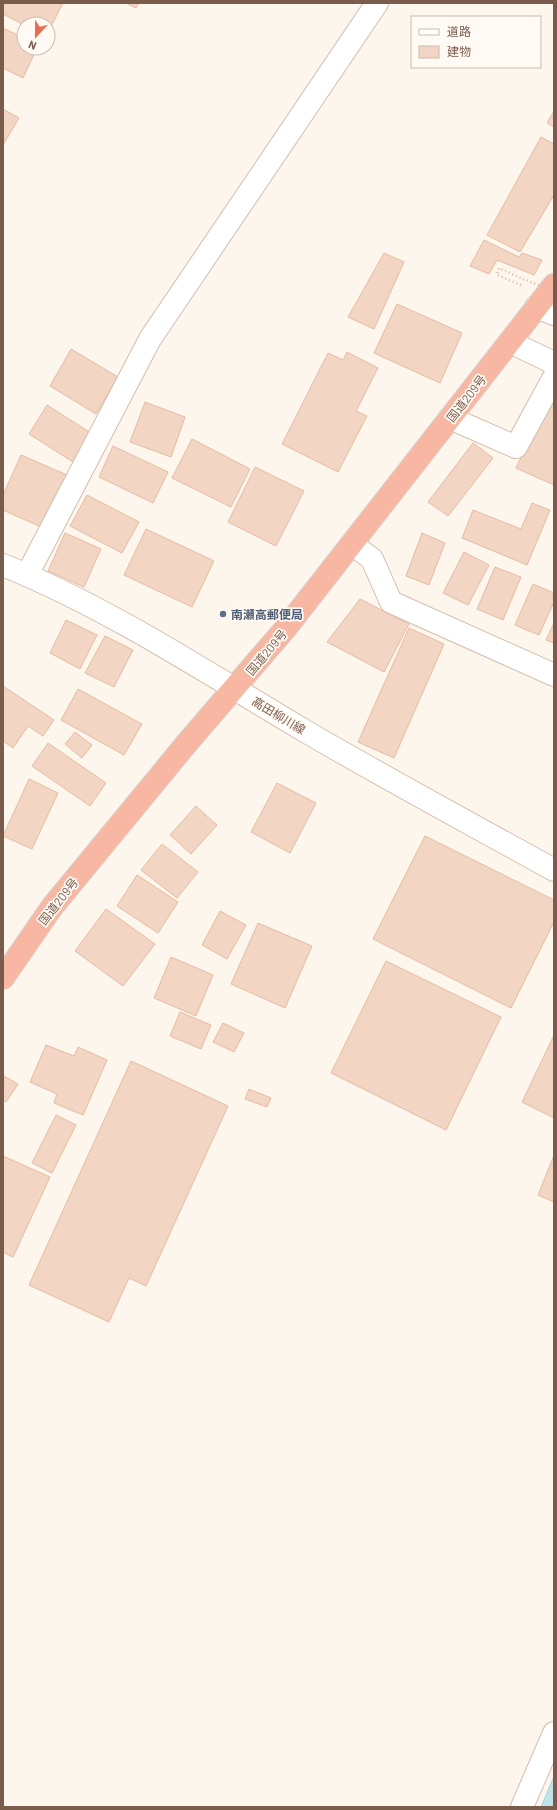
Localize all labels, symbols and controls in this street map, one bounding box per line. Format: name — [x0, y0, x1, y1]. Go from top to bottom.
north arrow — [16, 16, 56, 56]
legend — [411, 16, 541, 68]
text: 道路 — [447, 24, 471, 38]
text: N — [26, 38, 38, 53]
text: 建物 — [447, 44, 471, 58]
street label: 国道209号 — [443, 372, 489, 424]
place label: 南瀬高郵便局 — [231, 607, 303, 621]
marker: 南瀬高郵便局 — [218, 609, 228, 619]
street label: 国道209号 — [243, 626, 289, 678]
street label: 高田柳川線 — [250, 694, 308, 736]
street label: 国道209号 — [35, 875, 81, 927]

